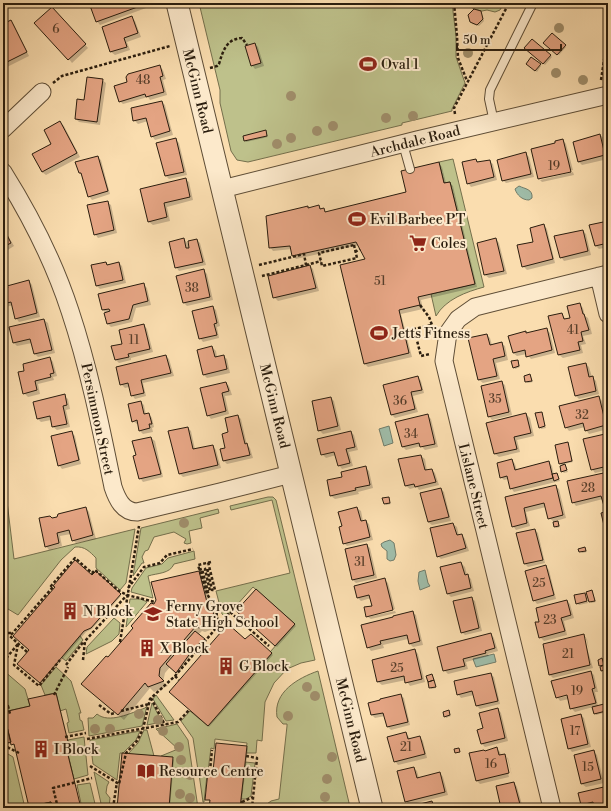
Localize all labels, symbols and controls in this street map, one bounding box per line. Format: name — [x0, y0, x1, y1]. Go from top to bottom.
house number: 6 — [52, 22, 60, 37]
scale bar — [457, 26, 561, 52]
text: 50 m — [463, 33, 491, 48]
street label: McGinn Road — [178, 47, 216, 135]
sports icon: Oval 1 — [358, 54, 378, 74]
place label: Oval 1 — [381, 56, 419, 74]
house number: 48 — [136, 73, 150, 88]
street label: Archdale Road — [367, 122, 462, 162]
house number: 19 — [548, 159, 560, 174]
sports icon: Evil Barbee PT — [347, 209, 367, 229]
place label: Evil Barbee PT — [370, 211, 466, 229]
supermarket icon: Coles — [408, 233, 428, 253]
place label: Coles — [431, 235, 466, 253]
house number: 51 — [374, 274, 387, 289]
house number: 38 — [185, 281, 199, 296]
sports icon: Jetts Fitness — [369, 323, 389, 343]
house number: 41 — [567, 323, 580, 338]
place label: Jetts Fitness — [391, 325, 470, 343]
house number: 11 — [129, 333, 140, 348]
street label: Persimmon Street — [76, 361, 118, 477]
street label: McGinn Road — [255, 362, 293, 450]
house number: 35 — [488, 392, 502, 407]
house number: 36 — [393, 394, 407, 409]
house number: 32 — [575, 408, 589, 423]
house number: 34 — [404, 427, 418, 442]
street label: Lislane Street — [454, 442, 492, 531]
house number: 28 — [581, 481, 595, 496]
house number: 31 — [354, 555, 367, 570]
house number: 25 — [532, 576, 546, 591]
place label: Ferny Grove State High School — [166, 598, 279, 632]
building icon: N Block — [60, 601, 80, 621]
place label: N Block — [83, 603, 133, 621]
school or university icon: Ferny Grove State High School — [143, 604, 163, 624]
house number: 23 — [543, 613, 557, 628]
building icon: X Block — [137, 638, 157, 658]
place label: X Block — [159, 640, 209, 658]
house number: 21 — [562, 647, 575, 662]
building icon: G Block — [216, 656, 236, 676]
place label: G Block — [239, 658, 289, 676]
house number: 25 — [390, 661, 404, 676]
street label: McGinn Road — [331, 676, 369, 764]
house number: 19 — [571, 684, 583, 699]
house number: 17 — [570, 724, 580, 739]
building icon: I Block — [31, 739, 51, 759]
house number: 21 — [400, 740, 413, 755]
place label: I Block — [54, 741, 99, 759]
house number: 16 — [485, 757, 497, 772]
house number: 15 — [582, 760, 594, 775]
library icon: Resource Centre — [136, 761, 156, 781]
place label: Resource Centre — [159, 763, 264, 781]

